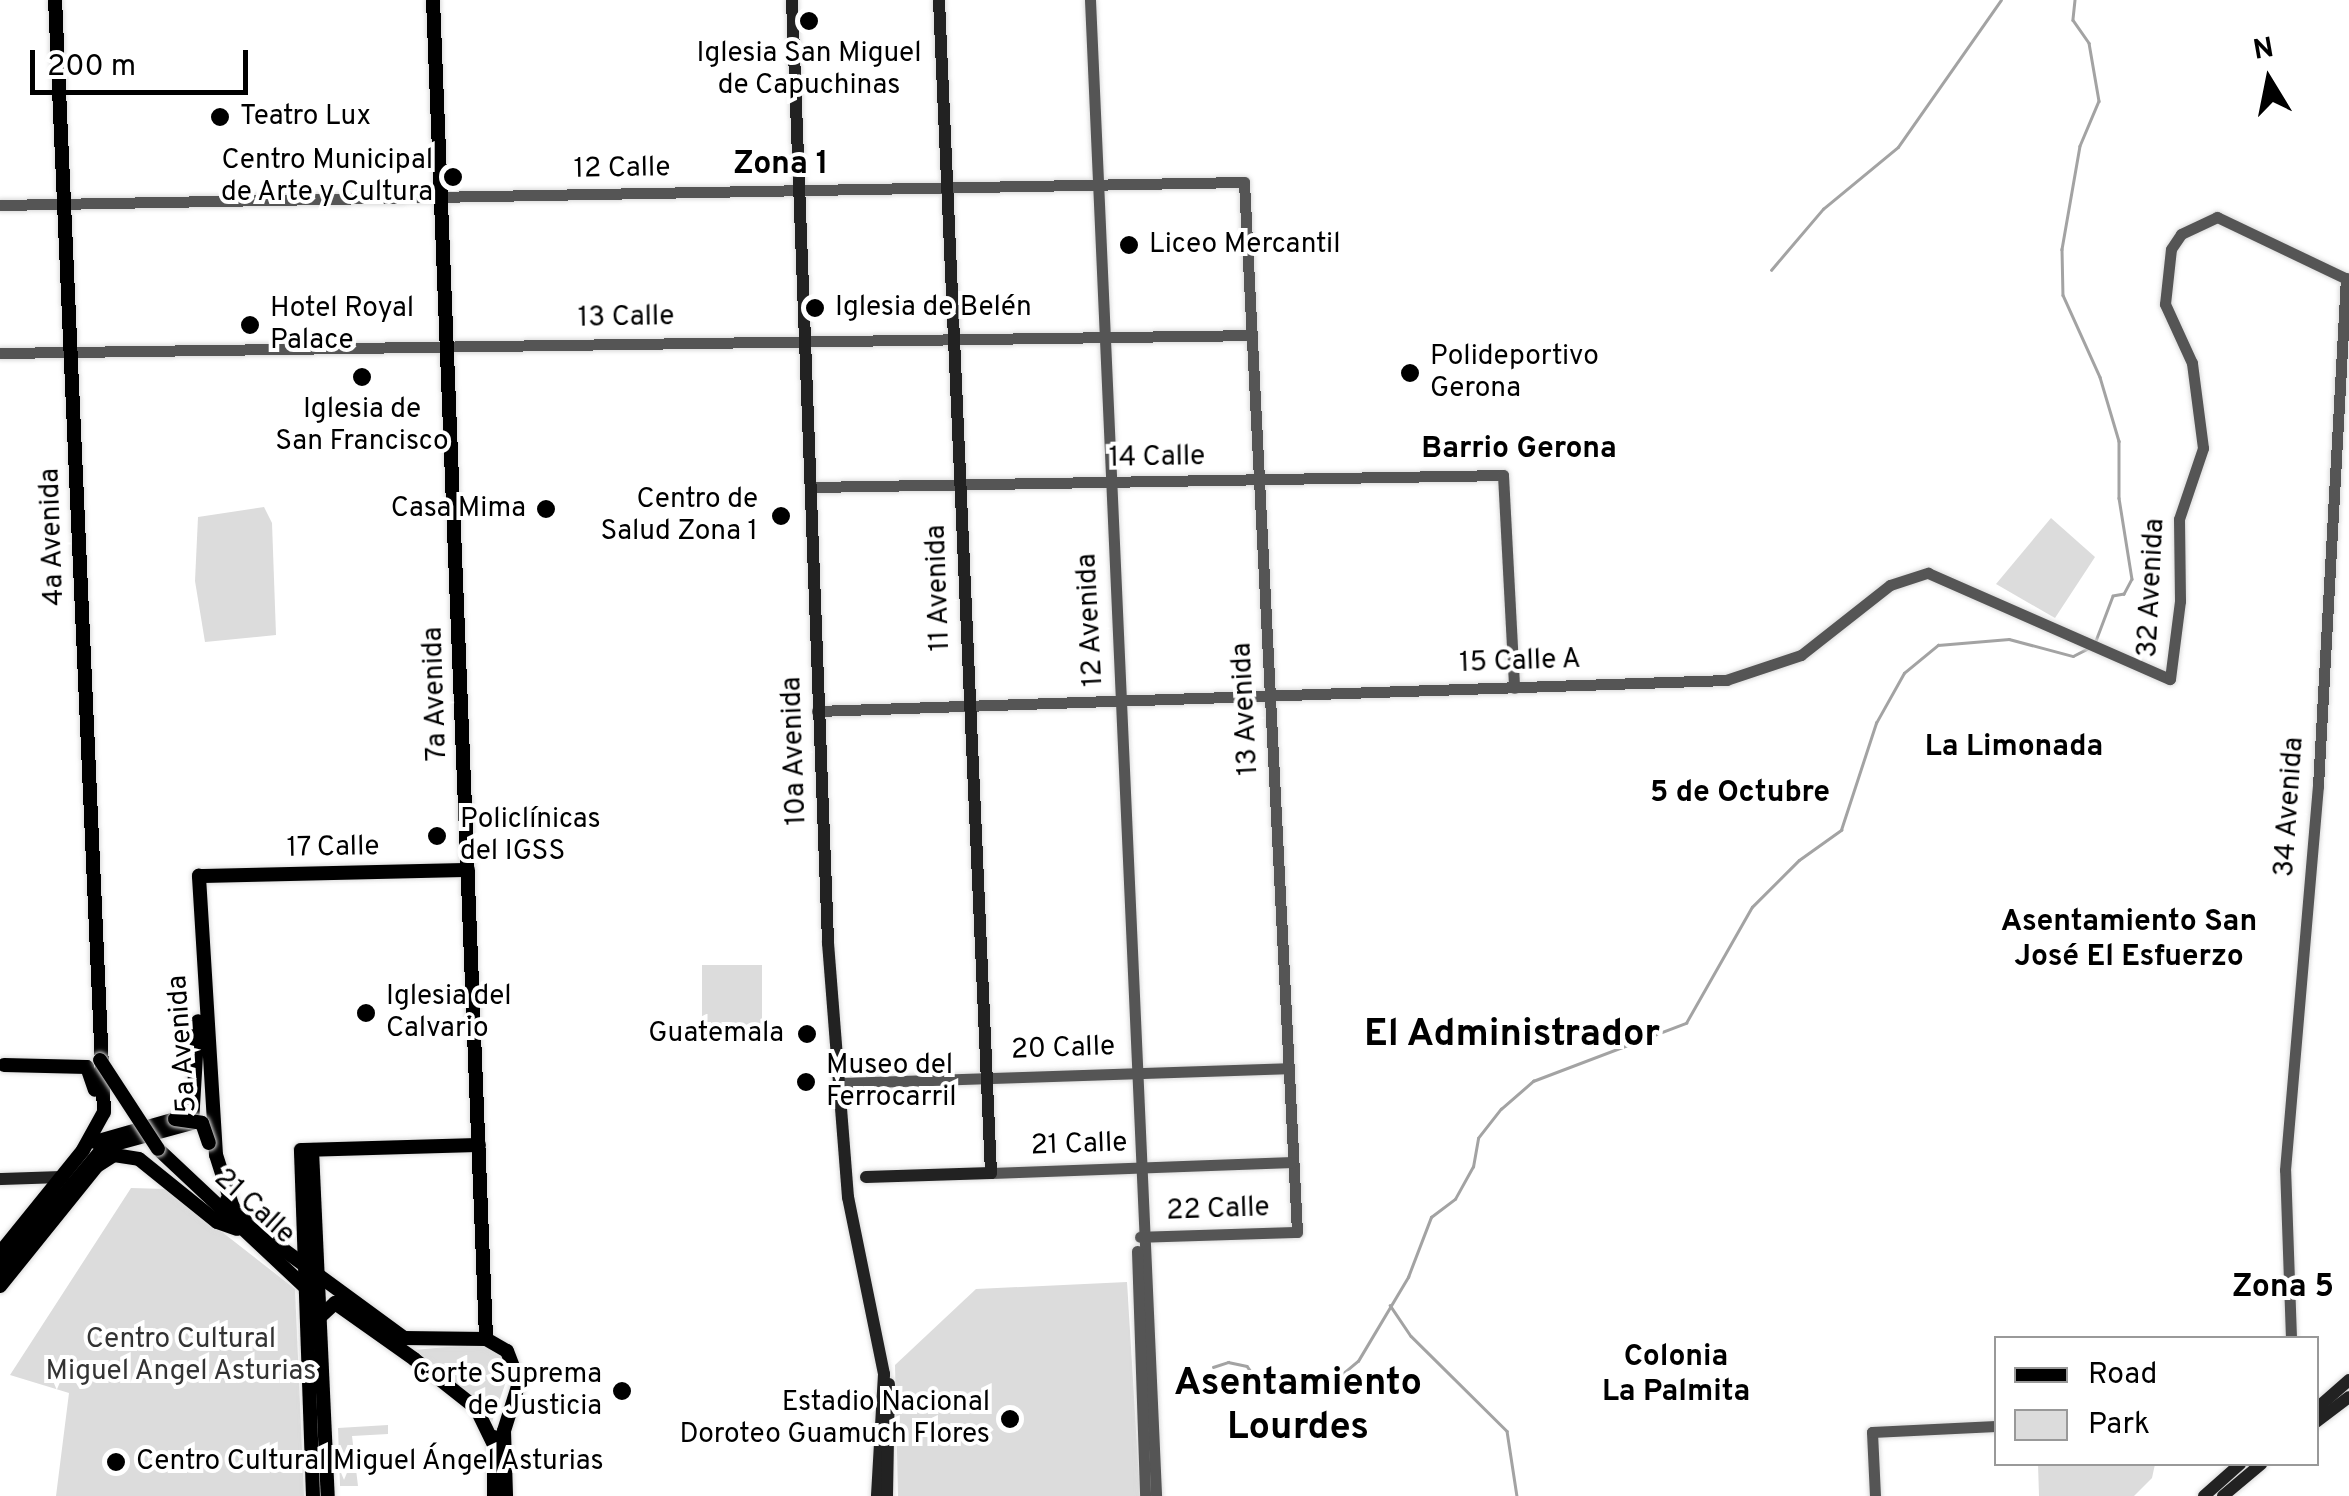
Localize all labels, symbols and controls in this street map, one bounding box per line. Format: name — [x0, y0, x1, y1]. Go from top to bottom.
marker: Iglesia San Miguel de Capuchinas — [798, 10, 820, 32]
scale bar — [35, 30, 252, 92]
north arrow — [2219, 30, 2319, 130]
text: N — [2251, 31, 2277, 70]
place label: Iglesia San Miguel de Capuchinas — [696, 37, 922, 103]
text: 200 m — [47, 49, 136, 86]
place label: Teatro Lux — [240, 100, 371, 134]
marker: Teatro Lux — [209, 106, 231, 128]
place label: Centro Municipal de Arte y Cultura — [220, 144, 433, 210]
district label: Zona 1 — [733, 146, 829, 184]
street label: 12 Calle — [573, 151, 671, 187]
marker: Centro Municipal de Arte y Cultura — [442, 166, 464, 188]
place label: Liceo Mercantil — [1149, 228, 1340, 262]
marker: Liceo Mercantil — [1118, 234, 1140, 256]
place label: Iglesia de Belén — [835, 291, 1032, 325]
place label: Hotel Royal Palace — [270, 292, 414, 358]
marker: Iglesia de Belén — [804, 297, 826, 319]
street label: 13 Calle — [577, 300, 675, 336]
marker: Hotel Royal Palace — [239, 314, 261, 336]
place label: Polideportivo Gerona — [1430, 340, 1599, 406]
marker: Polideportivo Gerona — [1399, 362, 1421, 384]
marker: Iglesia de San Francisco — [351, 366, 373, 388]
place label: Iglesia de San Francisco — [275, 393, 449, 459]
district label: Barrio Gerona — [1421, 432, 1617, 468]
street label: 14 Calle — [1108, 440, 1206, 476]
street label: 4a Avenida — [34, 467, 72, 607]
place label: Centro de Salud Zona 1 — [600, 483, 758, 549]
place label: Casa Mima — [391, 492, 526, 526]
marker: Casa Mima — [535, 498, 557, 520]
marker: Centro de Salud Zona 1 — [768, 503, 794, 529]
street label: 32 Avenida — [2132, 517, 2172, 659]
street label: 11 Avenida — [920, 523, 958, 653]
street label: 12 Avenida — [1071, 552, 1111, 688]
street label: 7a Avenida — [417, 626, 455, 762]
street label: 13 Avenida — [1226, 641, 1266, 777]
street label: 15 Calle A — [1458, 643, 1582, 681]
street label: 10a Avenida — [776, 675, 814, 827]
district label: La Limonada — [1925, 730, 2103, 766]
street label: 34 Avenida — [2268, 735, 2312, 879]
district label: 5 de Octubre — [1650, 776, 1830, 812]
place label: Policlínicas del IGSS — [460, 803, 601, 869]
marker: Policlínicas del IGSS — [424, 823, 450, 849]
street label: 17 Calle — [286, 830, 380, 866]
district label: Asentamiento San José El Esfuerzo — [2001, 905, 2257, 976]
street label: 5a Avenida — [161, 973, 205, 1115]
place label: Iglesia del Calvario — [386, 980, 512, 1046]
marker: Iglesia del Calvario — [355, 1002, 377, 1024]
district label: El Administrador — [1363, 1013, 1661, 1059]
place label: Guatemala — [648, 1017, 784, 1051]
marker: Guatemala — [794, 1021, 820, 1047]
street label: 20 Calle — [1010, 1030, 1116, 1068]
place label: Museo del Ferrocarril — [826, 1049, 957, 1115]
marker: Museo del Ferrocarril — [795, 1071, 817, 1093]
street label: 21 Calle — [1030, 1127, 1128, 1163]
street label: 21 Calle — [207, 1162, 301, 1252]
street label: 22 Calle — [1166, 1191, 1270, 1229]
district label: Zona 5 — [2232, 1269, 2334, 1307]
park label: Centro Cultural Miguel Angel Asturias — [44, 1323, 318, 1389]
legend — [1994, 1336, 2319, 1466]
district label: Colonia La Palmita — [1602, 1340, 1750, 1410]
text: Road — [2088, 1357, 2157, 1394]
place label: Corte Suprema de Justicia — [412, 1358, 602, 1424]
district label: Asentamiento Lourdes — [1174, 1362, 1422, 1452]
marker: Corte Suprema de Justicia — [611, 1380, 633, 1402]
place label: Estadio Nacional Doroteo Guamuch Flores — [679, 1386, 990, 1452]
text: Park — [2088, 1407, 2150, 1444]
marker: Estadio Nacional Doroteo Guamuch Flores — [999, 1408, 1021, 1430]
place label: Centro Cultural Miguel Ángel Asturias — [136, 1445, 606, 1479]
marker: Centro Cultural Miguel Ángel Asturias — [105, 1451, 127, 1473]

